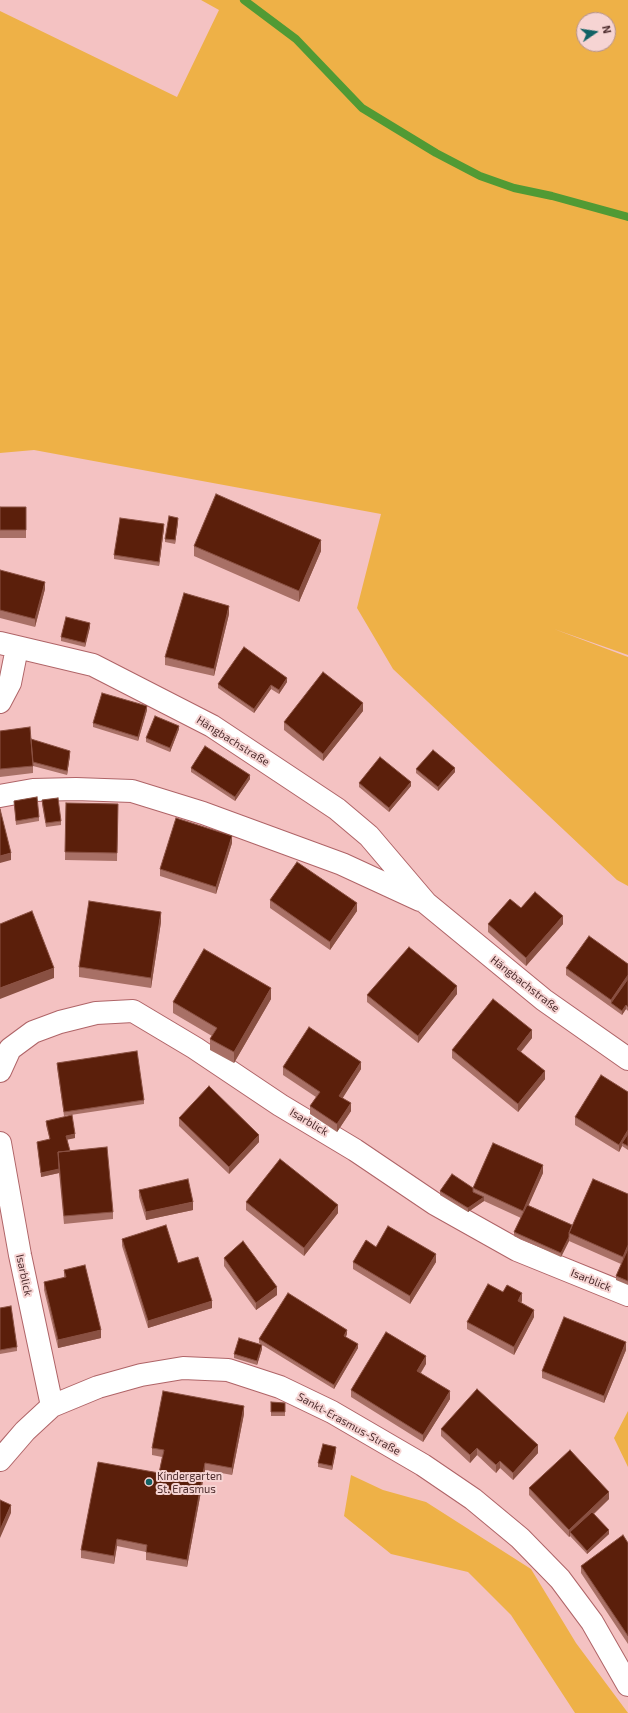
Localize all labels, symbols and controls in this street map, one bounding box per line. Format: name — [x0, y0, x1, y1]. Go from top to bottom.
north arrow — [576, 12, 616, 52]
text: N — [600, 24, 614, 35]
street label: Hängbachstraße — [194, 713, 272, 769]
street label: Hängbachstraße — [488, 953, 562, 1015]
street label: Isarblick — [288, 1105, 330, 1139]
street label: Isarblick — [13, 1253, 35, 1297]
street label: Isarblick — [569, 1266, 613, 1294]
street label: Sankt-Erasmus-Straße — [295, 1390, 403, 1458]
place label: Kindergarten St. Erasmus — [157, 1469, 222, 1495]
marker: Kindergarten St. Erasmus — [144, 1477, 154, 1487]

